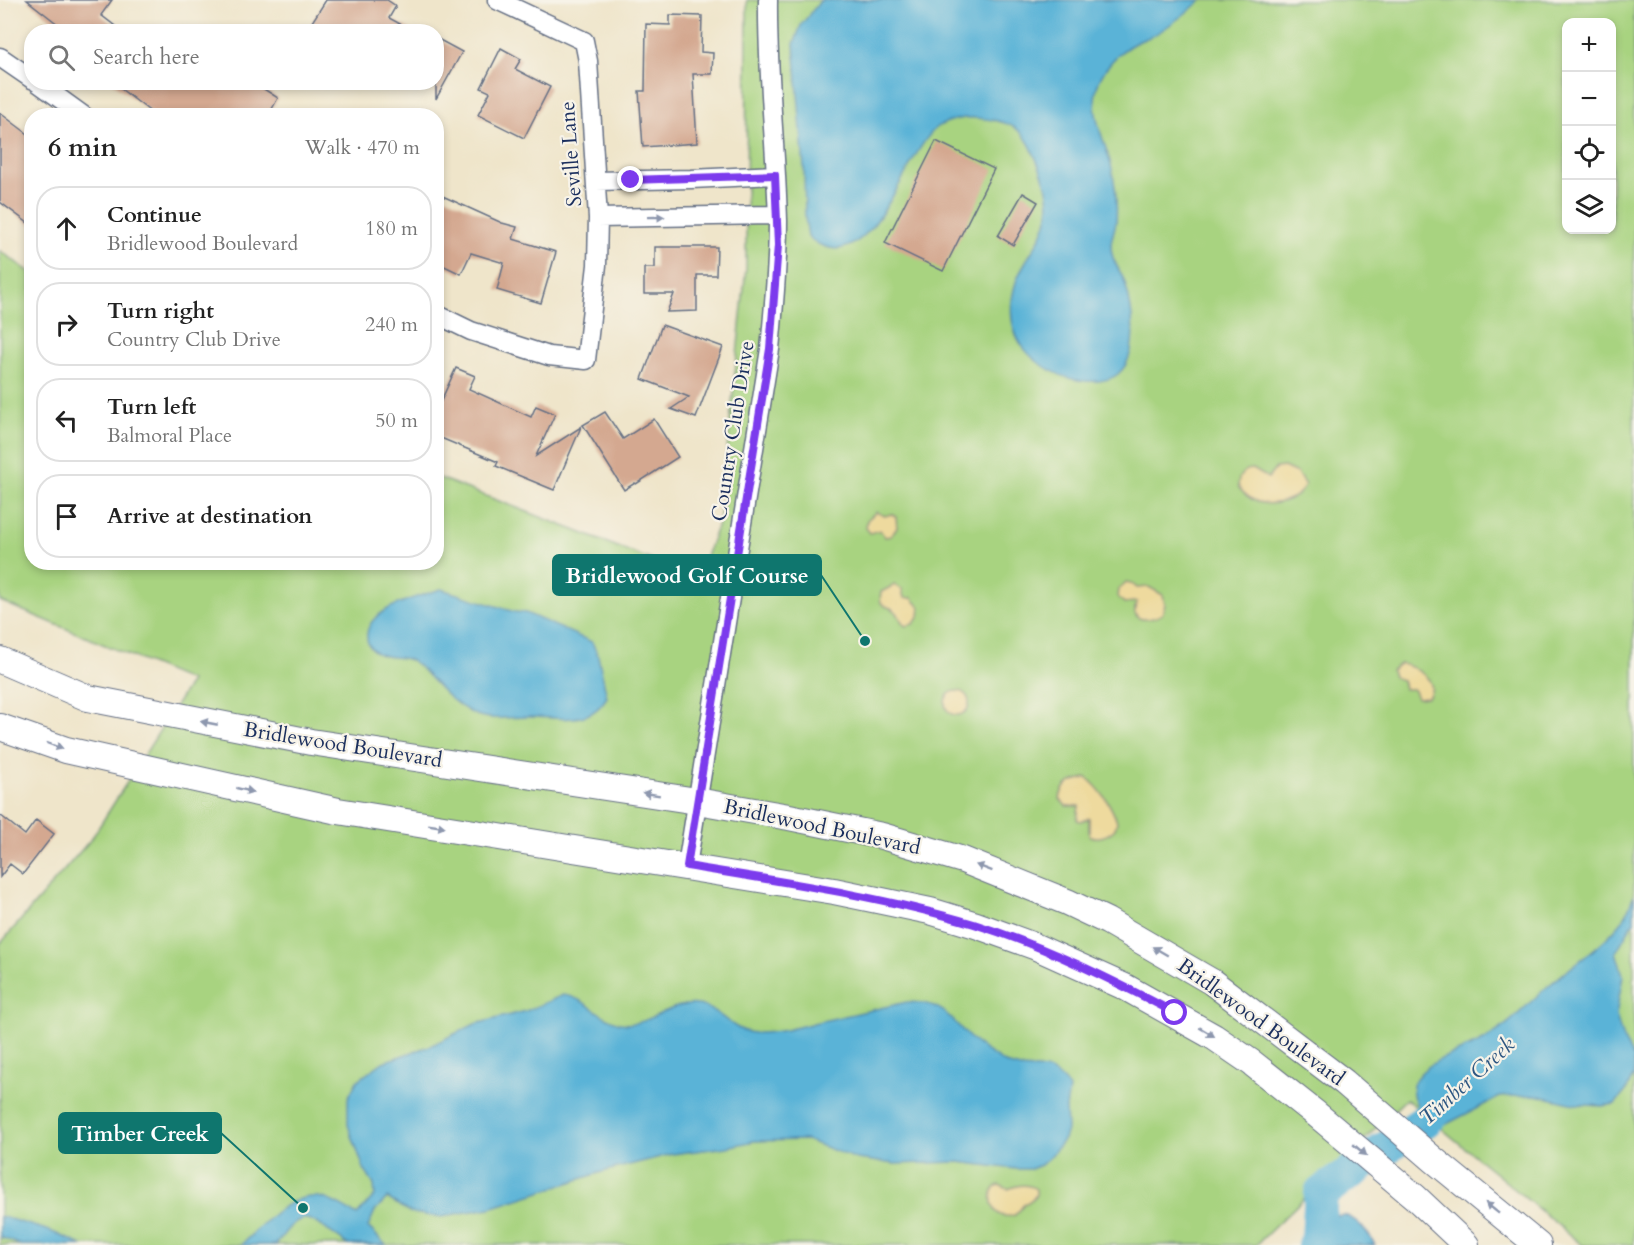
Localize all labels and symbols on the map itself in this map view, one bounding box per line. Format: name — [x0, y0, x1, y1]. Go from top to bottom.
street label: Seville Lane — [553, 100, 589, 208]
route end — [617, 166, 643, 192]
one-way arrow — [647, 212, 666, 222]
street label: Country Club Drive — [704, 339, 762, 523]
callout: Bridlewood Golf Course — [553, 555, 821, 595]
text: Bridlewood Golf Course — [565, 561, 809, 591]
street label: Bridlewood Boulevard — [242, 715, 444, 775]
one-way arrow — [200, 718, 219, 727]
one-way arrow — [46, 742, 64, 752]
one-way arrow — [236, 786, 255, 795]
one-way arrow — [641, 790, 660, 799]
street label: Bridlewood Boulevard — [721, 792, 923, 862]
one-way arrow — [427, 822, 446, 831]
one-way arrow — [975, 863, 993, 872]
one-way arrow — [1152, 945, 1168, 956]
street label: Bridlewood Boulevard — [1171, 951, 1351, 1093]
route start — [1161, 999, 1187, 1025]
one-way arrow — [1199, 1027, 1215, 1038]
water label: Timber Creek — [1413, 1030, 1521, 1132]
callout: Timber Creek — [59, 1113, 221, 1153]
text: Timber Creek — [71, 1119, 209, 1149]
one-way arrow — [1352, 1144, 1368, 1157]
one-way arrow — [1484, 1202, 1500, 1215]

